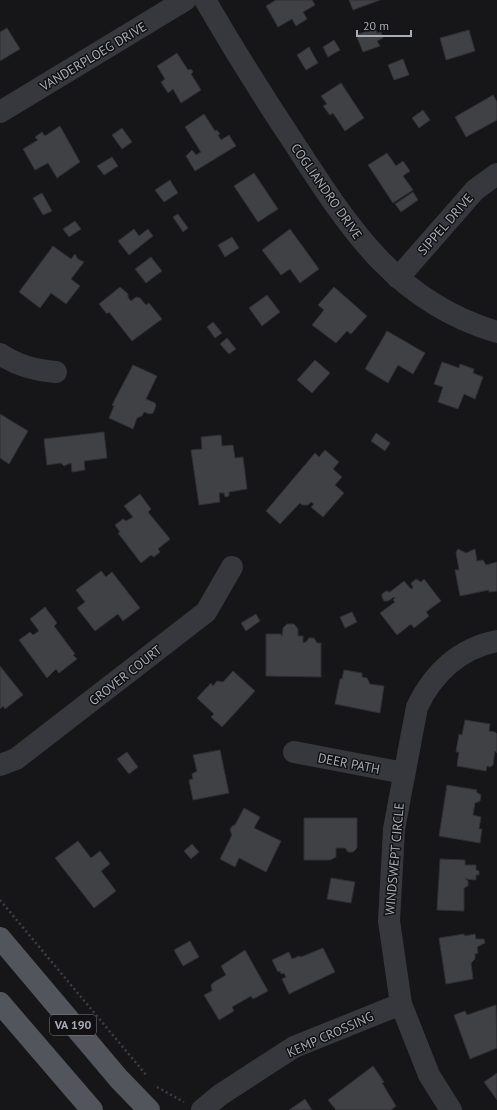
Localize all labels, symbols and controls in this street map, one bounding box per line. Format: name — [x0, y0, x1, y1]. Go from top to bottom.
scale bar — [357, 12, 411, 38]
street label: VANDERPLOEG DRIVE — [36, 18, 150, 95]
text: 20 m — [363, 18, 389, 33]
street label: COGLIANDRO DRIVE — [287, 140, 366, 243]
street label: SIPPEL DRIVE — [414, 190, 477, 259]
street label: GROVER COURT — [85, 642, 165, 709]
street label: DEER PATH — [316, 749, 381, 778]
street label: WINDSWEPT CIRCLE — [381, 802, 408, 916]
street label: KEMP CROSSING — [284, 1008, 376, 1061]
road number: VA 190 — [50, 1015, 96, 1035]

